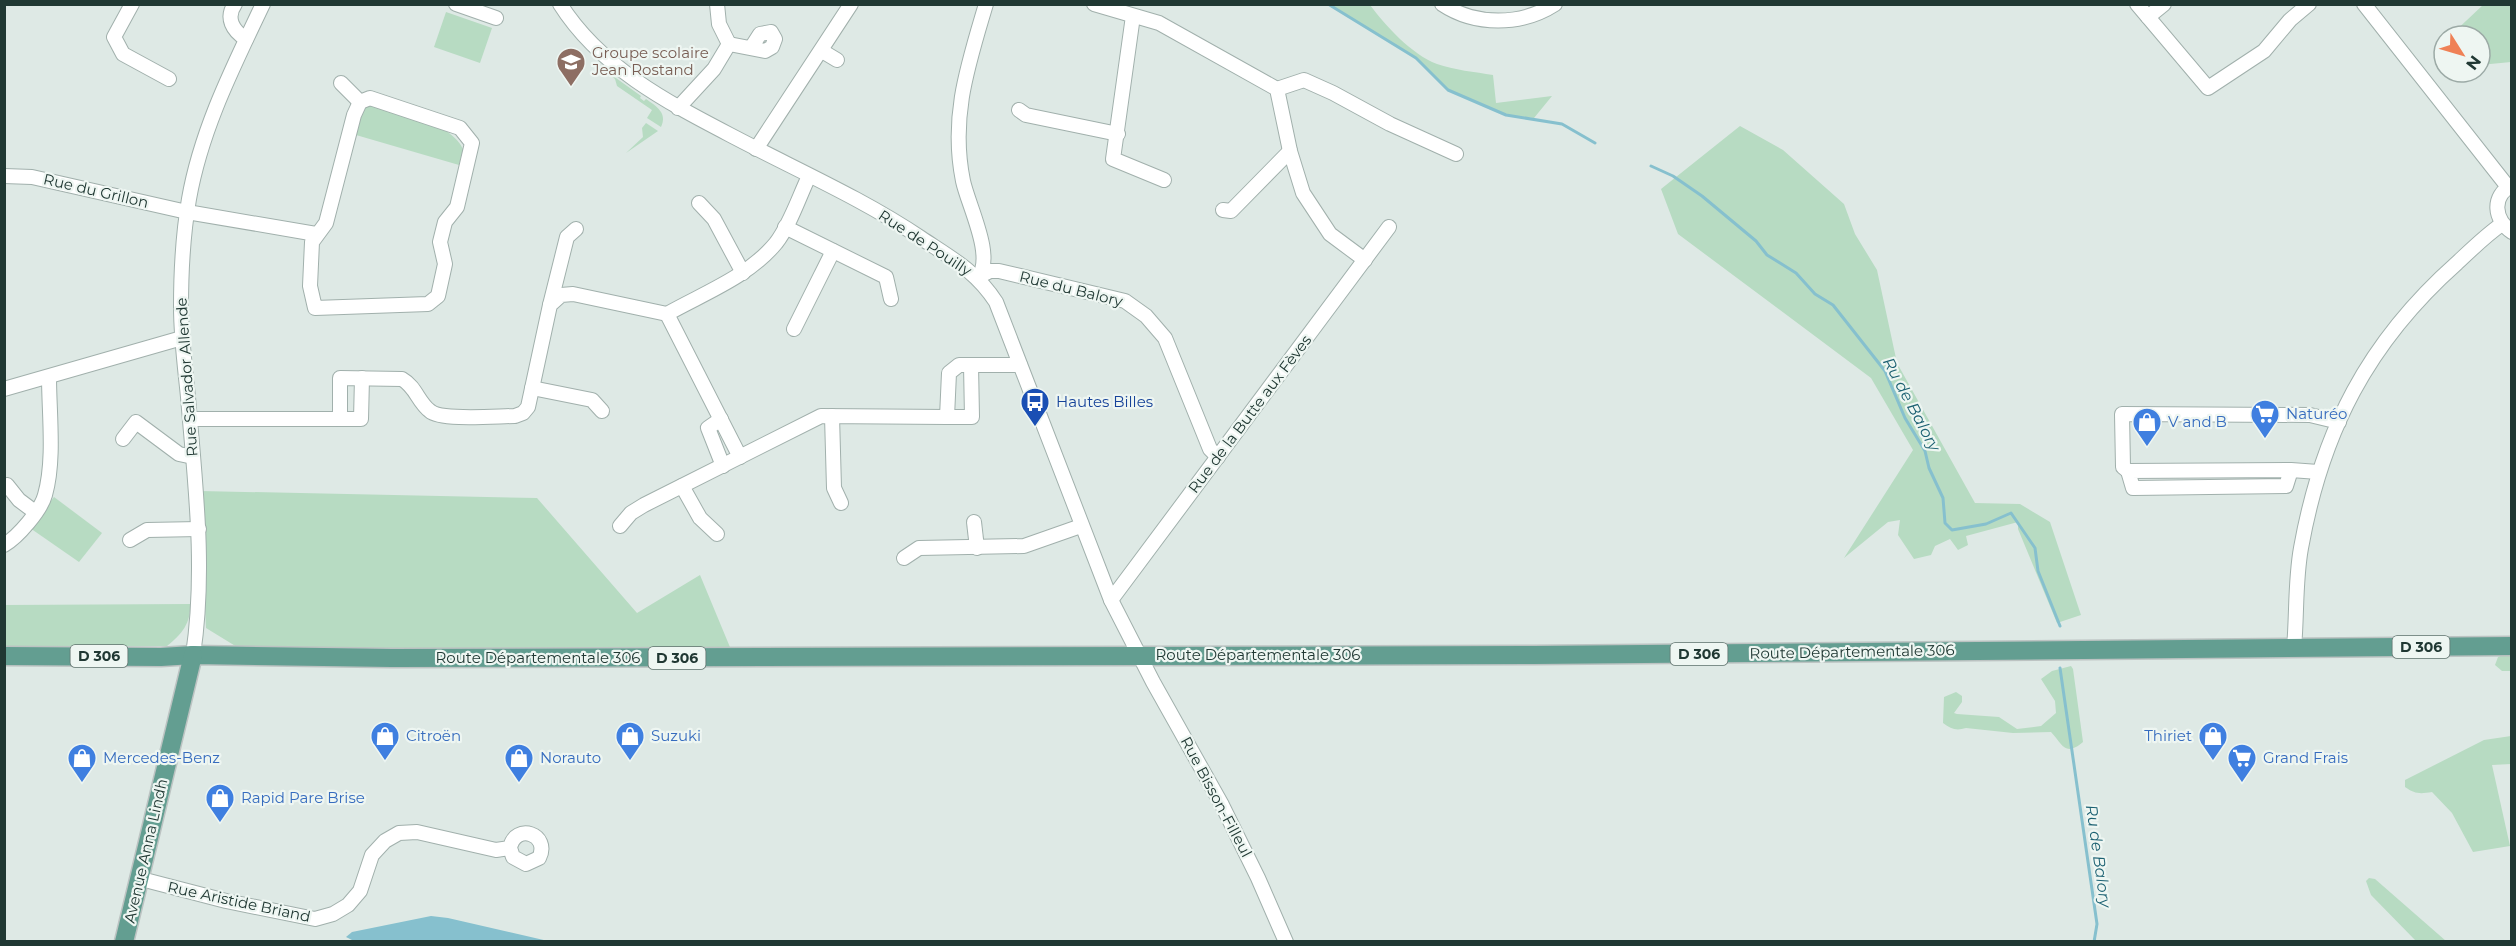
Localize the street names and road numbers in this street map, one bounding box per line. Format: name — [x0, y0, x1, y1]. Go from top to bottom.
street label: Rue du Grillon — [42, 169, 151, 212]
street label: Rue de Pouilly — [875, 205, 976, 280]
street label: Rue du Balory — [1018, 267, 1126, 311]
street label: Rue Salvador Allende — [171, 297, 202, 457]
street label: Rue de la Butte aux Fèves — [1184, 331, 1315, 497]
road number: D 306 — [2392, 636, 2450, 658]
street label: Route Départementale 306 — [1749, 640, 1955, 663]
road number: D 306 — [1670, 643, 1728, 665]
road number: D 306 — [70, 645, 128, 667]
street label: Route Départementale 306 — [1156, 645, 1360, 664]
road number: D 306 — [648, 647, 706, 669]
street label: Route Départementale 306 — [436, 648, 640, 667]
street label: Rue Bisson-Filleul — [1177, 733, 1256, 860]
street label: Avenue Anna Lindh — [120, 777, 171, 925]
street label: Rue Aristide Briand — [166, 877, 312, 926]

